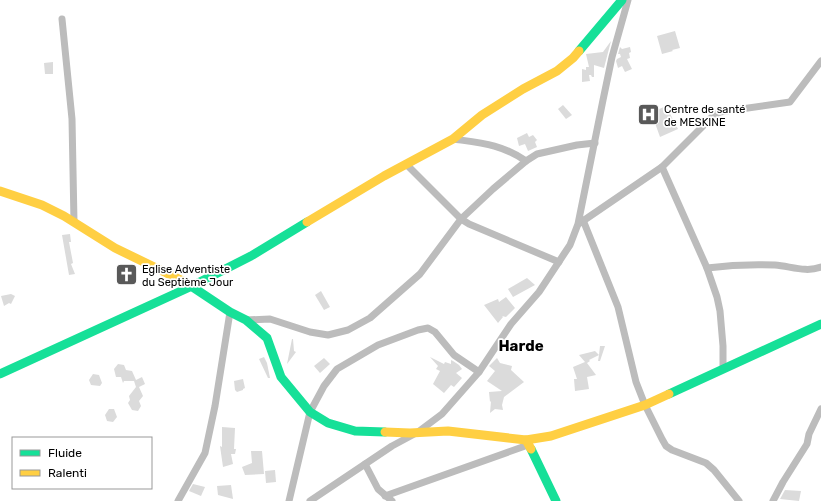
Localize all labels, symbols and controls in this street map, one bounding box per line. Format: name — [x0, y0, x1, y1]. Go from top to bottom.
hospital icon: Centre de santé de MESKINE — [635, 102, 661, 128]
place label: Centre de santé de MESKINE — [664, 103, 745, 129]
church icon: Eglise Adventiste du Septième Jour — [113, 262, 139, 288]
place label: Eglise Adventiste du Septième Jour — [142, 263, 234, 289]
district label: Harde — [498, 337, 544, 355]
legend — [12, 437, 152, 489]
text: Fluide — [48, 446, 82, 460]
text: Ralenti — [48, 466, 87, 480]

